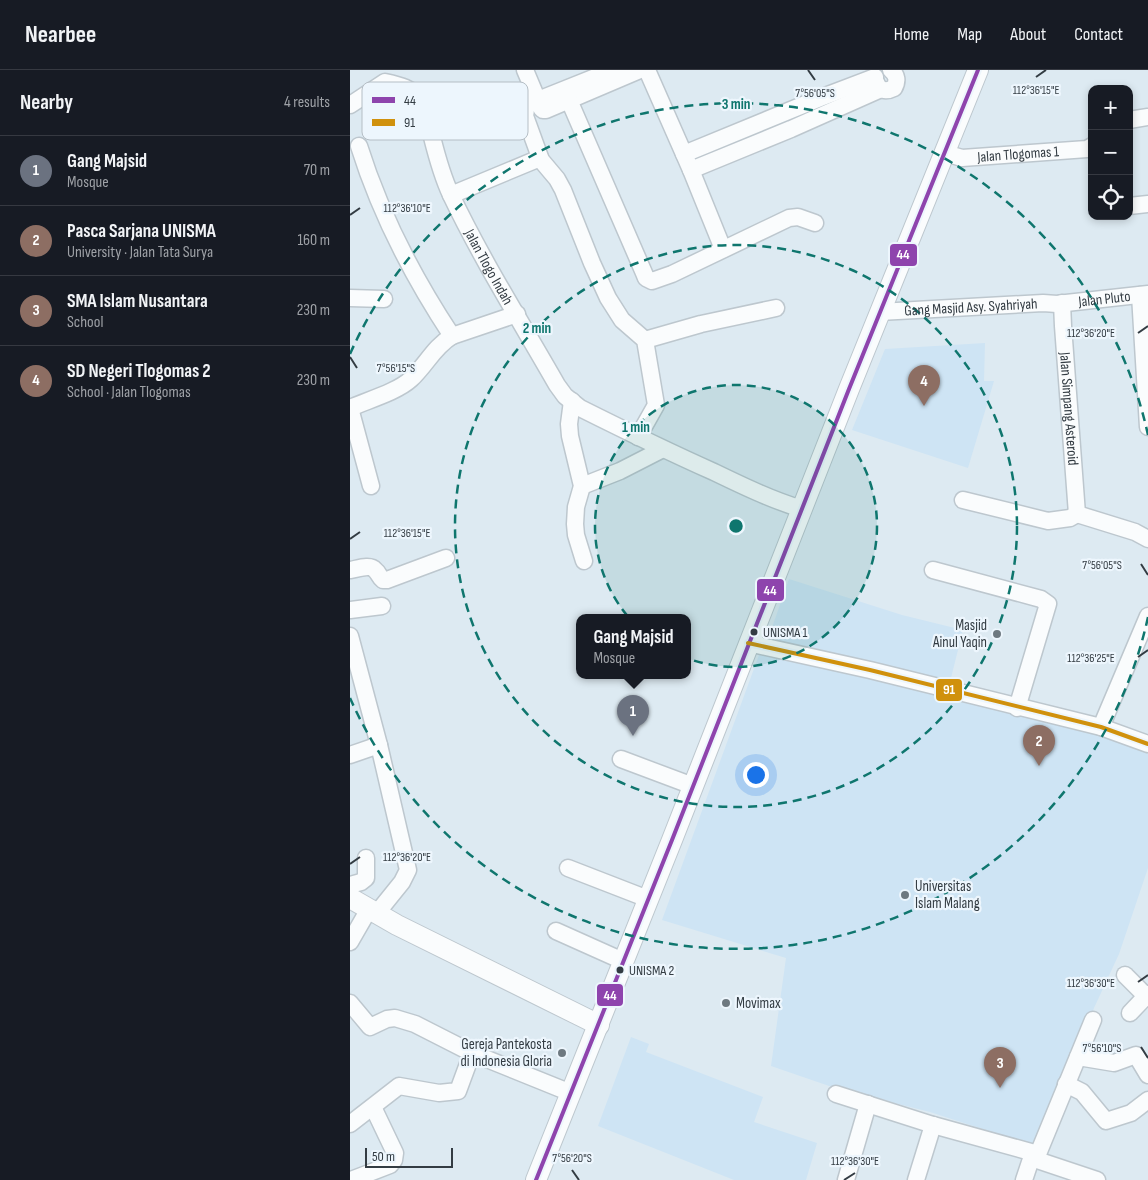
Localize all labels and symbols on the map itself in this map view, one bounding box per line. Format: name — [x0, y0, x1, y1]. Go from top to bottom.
legend — [362, 82, 528, 140]
text: 112°36'15"E — [1013, 83, 1059, 98]
text: 7°56'05"S — [795, 86, 835, 101]
text: 44 — [404, 92, 416, 109]
text: 3 min — [722, 95, 750, 114]
text: 91 — [404, 114, 415, 131]
street label: Jalan Tlogomas 1 — [976, 141, 1060, 166]
text: 112°36'10"E — [383, 201, 431, 216]
street label: Jalan Tlogo Indah — [460, 225, 518, 308]
line badge: 44 — [889, 243, 918, 267]
text: 44 — [896, 246, 910, 263]
street label: Jalan Pluto — [1076, 286, 1132, 311]
street label: Gang Masjid Asy. Syahriyah — [904, 294, 1038, 320]
text: 2 min — [523, 319, 551, 338]
text: 112°36'20"E — [1067, 326, 1115, 341]
street label: Jalan Simpang Asteroid — [1055, 350, 1083, 466]
text: 7°56'15"S — [377, 361, 415, 376]
pin: 4 — [908, 365, 940, 406]
text: 1 min — [622, 418, 650, 437]
centre of rings — [727, 517, 745, 535]
text: 112°36'15"E — [384, 526, 430, 541]
text: 7°56'05"S — [1082, 558, 1122, 573]
line badge: 44 — [756, 578, 785, 602]
text: 44 — [763, 582, 777, 599]
place label: Masjid Ainul Yaqin — [932, 616, 987, 652]
place label: UNISMA 1 — [763, 624, 807, 641]
marker: UNISMA 1 — [749, 627, 759, 637]
marker: Masjid Ainul Yaqin — [991, 628, 1003, 640]
text: 112°36'25"E — [1067, 651, 1115, 666]
line badge: 91 — [935, 678, 963, 702]
text: 91 — [943, 681, 956, 698]
pin: 1 — [617, 695, 649, 736]
pin: 2 — [1023, 725, 1055, 766]
your location — [743, 762, 769, 788]
text: 112°36'20"E — [383, 850, 431, 865]
place label: Universitas Islam Malang — [915, 877, 980, 913]
marker: Universitas Islam Malang — [899, 889, 911, 901]
place label: UNISMA 2 — [629, 962, 674, 979]
marker: UNISMA 2 — [615, 965, 625, 975]
text: 112°36'30"E — [1067, 976, 1115, 991]
line badge: 44 — [596, 983, 624, 1007]
text: 44 — [603, 987, 617, 1004]
place label: Movimax — [736, 994, 781, 1013]
marker: Movimax — [720, 997, 732, 1009]
place label: Gereja Pantekosta di Indonesia Gloria — [460, 1035, 552, 1071]
text: 7°56'10"S — [1083, 1041, 1121, 1056]
marker: Gereja Pantekosta di Indonesia Gloria — [556, 1047, 568, 1059]
pin: 3 — [984, 1047, 1016, 1088]
scale bar — [365, 1145, 452, 1168]
text: 7°56'20"S — [552, 1151, 592, 1166]
text: 112°36'30"E — [831, 1154, 879, 1169]

